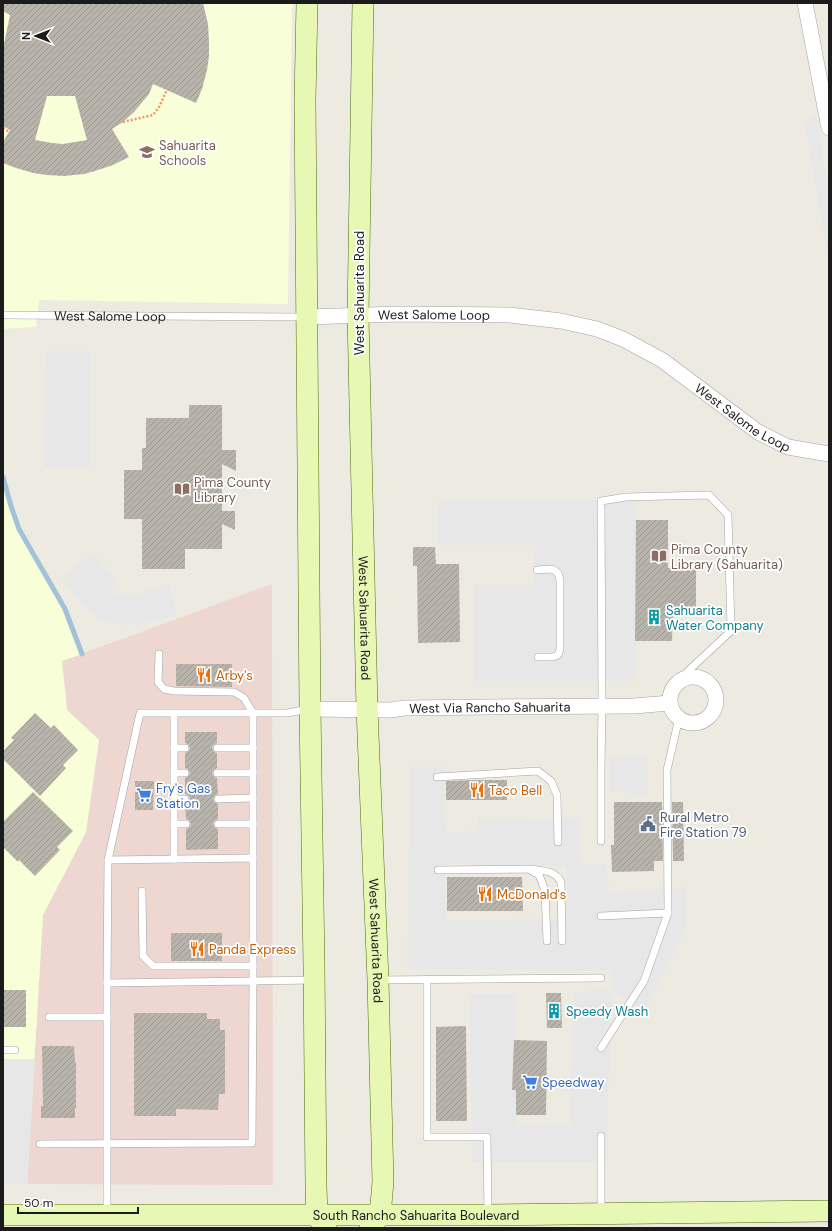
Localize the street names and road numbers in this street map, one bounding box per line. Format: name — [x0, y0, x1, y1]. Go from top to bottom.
street label: West Sahuarita Road — [351, 231, 368, 355]
street label: West Salome Loop — [378, 305, 490, 323]
street label: West Salome Loop — [54, 307, 166, 325]
street label: West Salome Loop — [692, 379, 794, 456]
street label: West Sahuarita Road — [355, 555, 375, 680]
street label: West Via Rancho Sahuarita — [409, 698, 571, 716]
street label: West Sahuarita Road — [365, 878, 387, 1003]
street label: South Rancho Sahuarita Boulevard — [313, 1206, 519, 1224]

